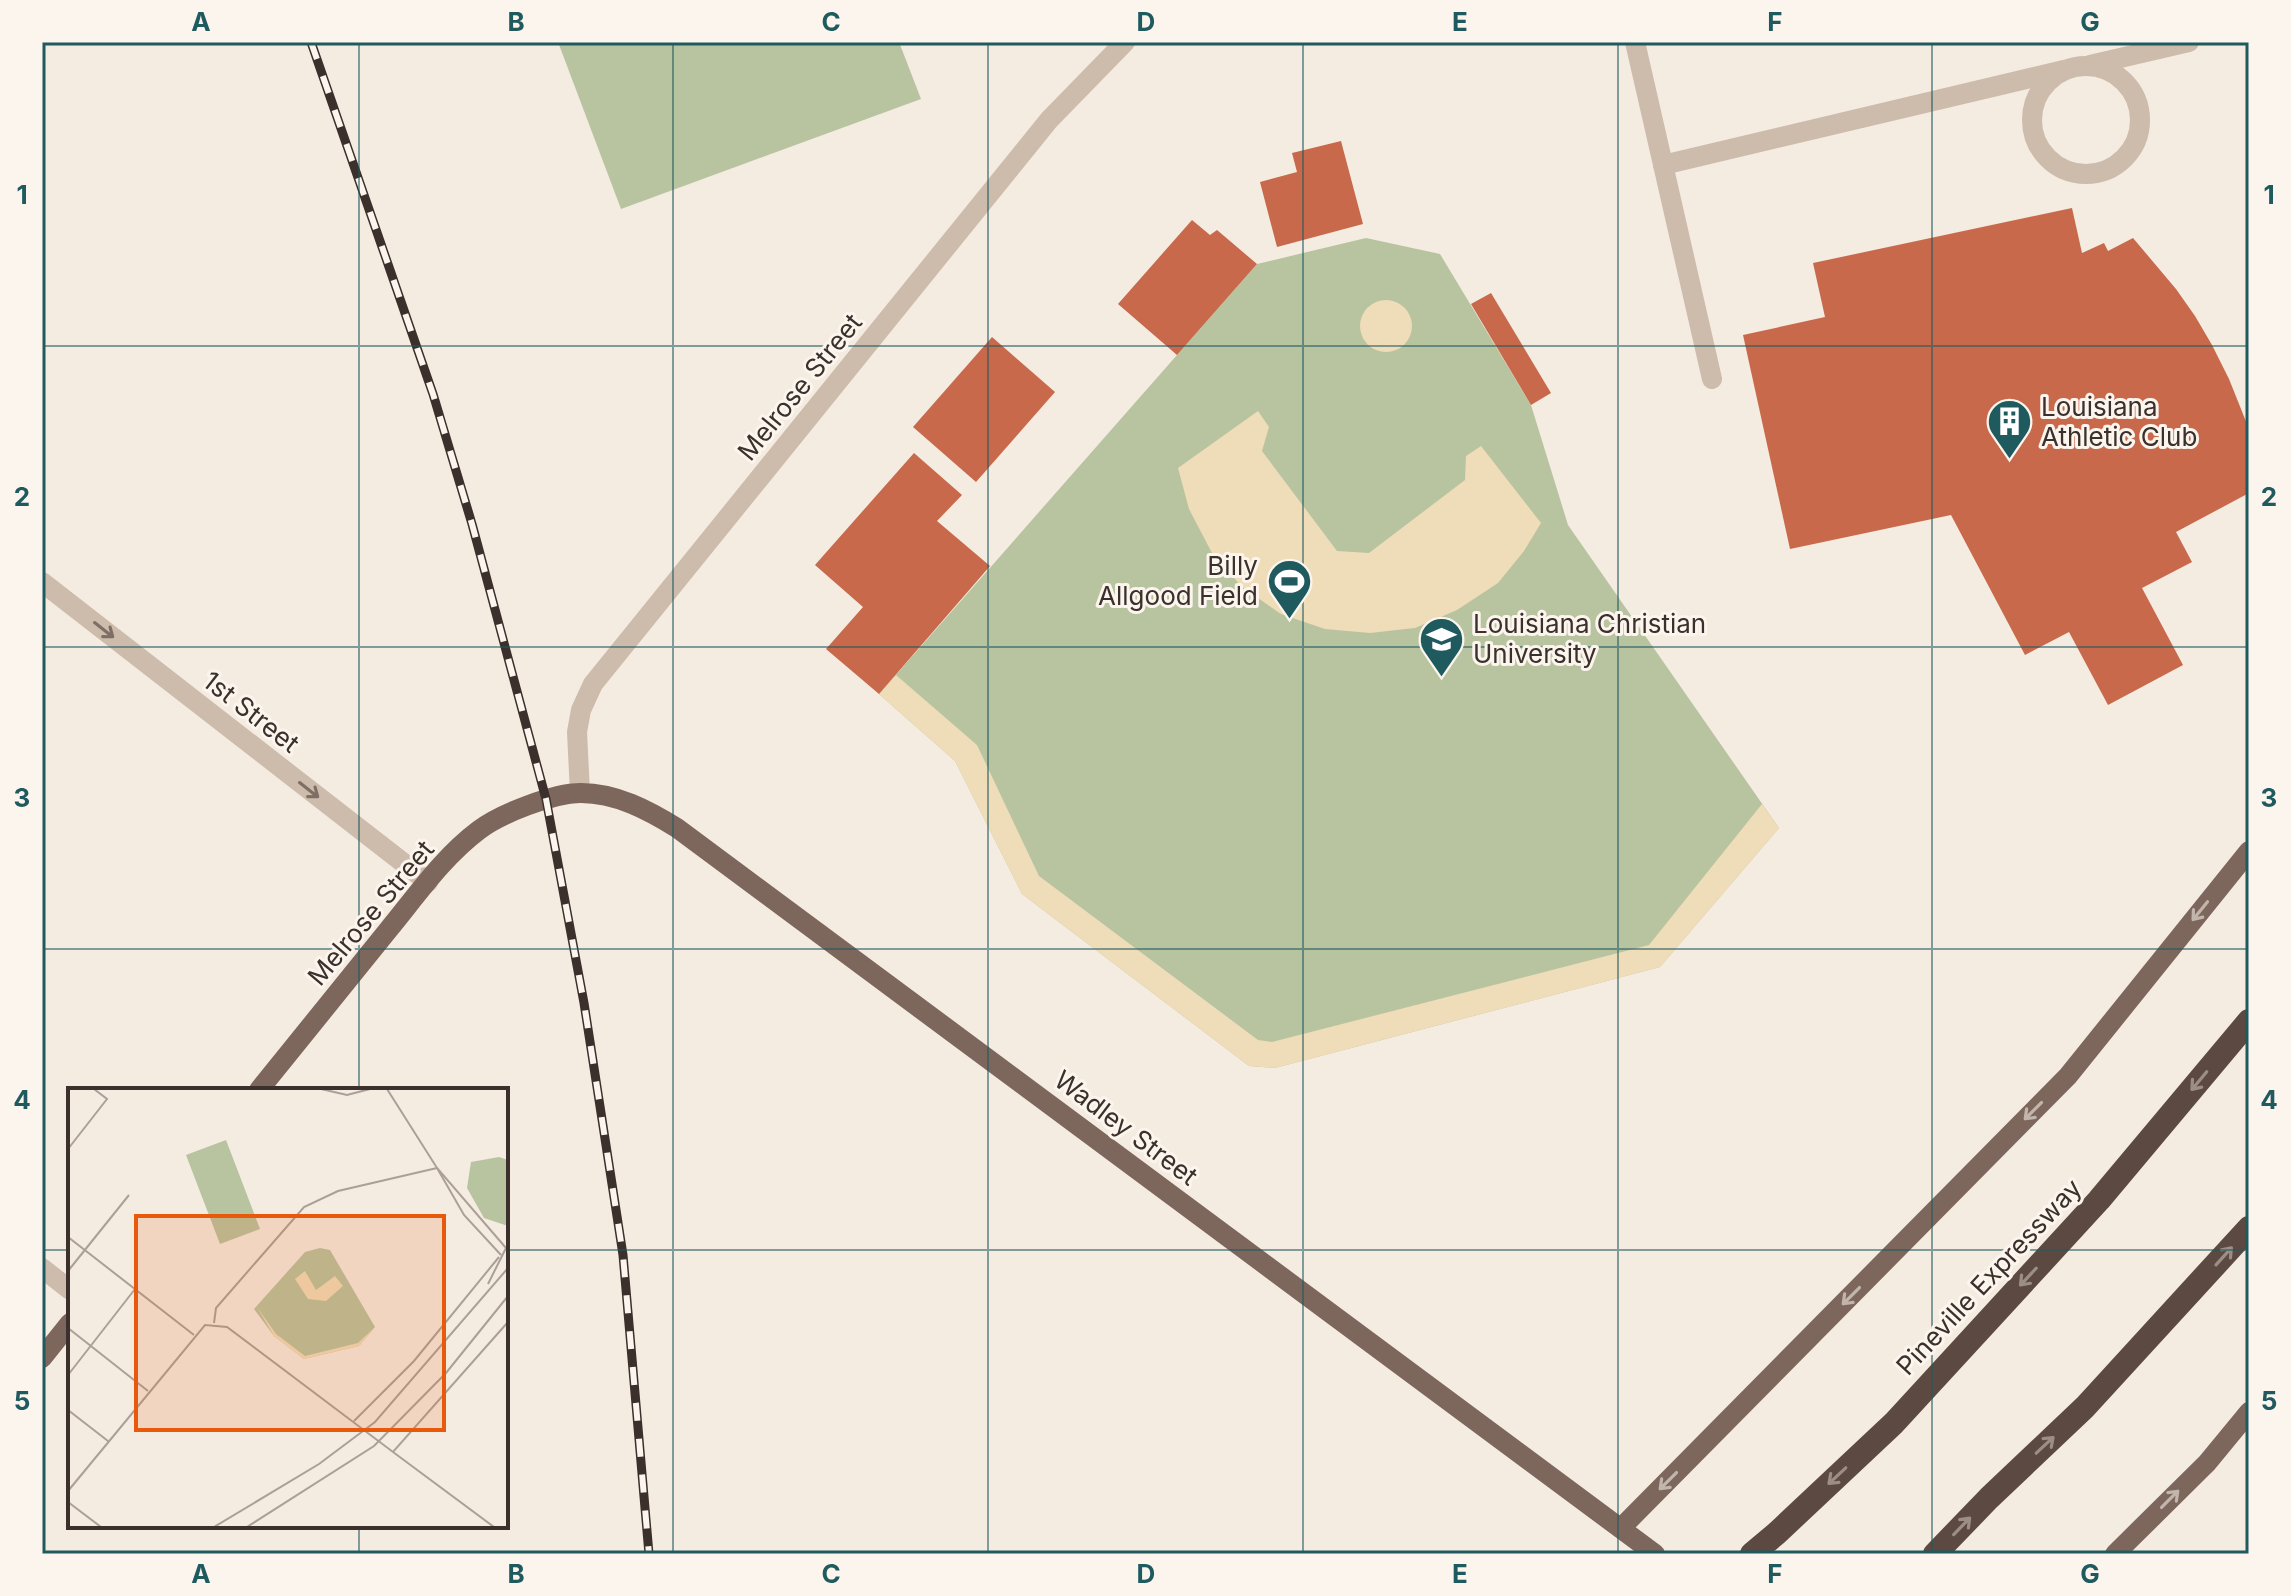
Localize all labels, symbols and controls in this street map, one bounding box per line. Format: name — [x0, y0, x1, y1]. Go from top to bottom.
text: A — [191, 6, 211, 37]
text: B — [507, 6, 525, 37]
text: C — [821, 6, 841, 37]
text: D — [1137, 6, 1155, 37]
text: E — [1452, 6, 1468, 37]
text: F — [1767, 6, 1783, 37]
text: G — [2080, 6, 2100, 37]
text: 1 — [16, 179, 28, 210]
text: 1 — [2263, 179, 2275, 210]
street label: Melrose Street — [731, 307, 868, 466]
place label: Louisiana Athletic Club — [2041, 391, 2197, 452]
building icon: Louisiana Athletic Club — [1986, 398, 2034, 461]
text: 2 — [14, 481, 30, 512]
text: 2 — [2261, 481, 2277, 512]
place label: Billy Allgood Field — [1098, 550, 1258, 611]
sports icon: Billy Allgood Field — [1265, 557, 1313, 620]
place label: Louisiana Christian University — [1473, 608, 1706, 669]
school or university icon: Louisiana Christian University — [1418, 615, 1466, 678]
one-way arrow — [93, 622, 114, 639]
street label: 1st Street — [197, 664, 306, 759]
one-way arrow — [298, 781, 319, 798]
text: 3 — [14, 782, 30, 813]
text: 3 — [2261, 782, 2277, 813]
street label: Melrose Street — [301, 834, 440, 991]
one-way arrow — [2191, 901, 2209, 921]
street label: Wadley Street — [1049, 1064, 1204, 1191]
one-way arrow — [2190, 1070, 2208, 1090]
text: 4 — [13, 1084, 31, 1115]
text: 4 — [2260, 1084, 2278, 1115]
inset map — [68, 1088, 508, 1528]
one-way arrow — [2024, 1101, 2043, 1121]
street label: Pineville Expressway — [1890, 1172, 2088, 1381]
one-way arrow — [2214, 1246, 2232, 1266]
one-way arrow — [2019, 1266, 2037, 1286]
one-way arrow — [1842, 1286, 1861, 1305]
text: 5 — [14, 1385, 30, 1416]
text: 5 — [2261, 1385, 2277, 1416]
one-way arrow — [2035, 1435, 2055, 1454]
one-way arrow — [1827, 1467, 1847, 1486]
one-way arrow — [1659, 1471, 1678, 1490]
one-way arrow — [2160, 1490, 2179, 1509]
one-way arrow — [1952, 1516, 1971, 1536]
text: A — [191, 1558, 211, 1589]
text: B — [507, 1558, 525, 1589]
text: C — [821, 1558, 841, 1589]
text: D — [1137, 1558, 1155, 1589]
text: E — [1452, 1558, 1468, 1589]
text: F — [1767, 1558, 1783, 1589]
text: G — [2080, 1558, 2100, 1589]

